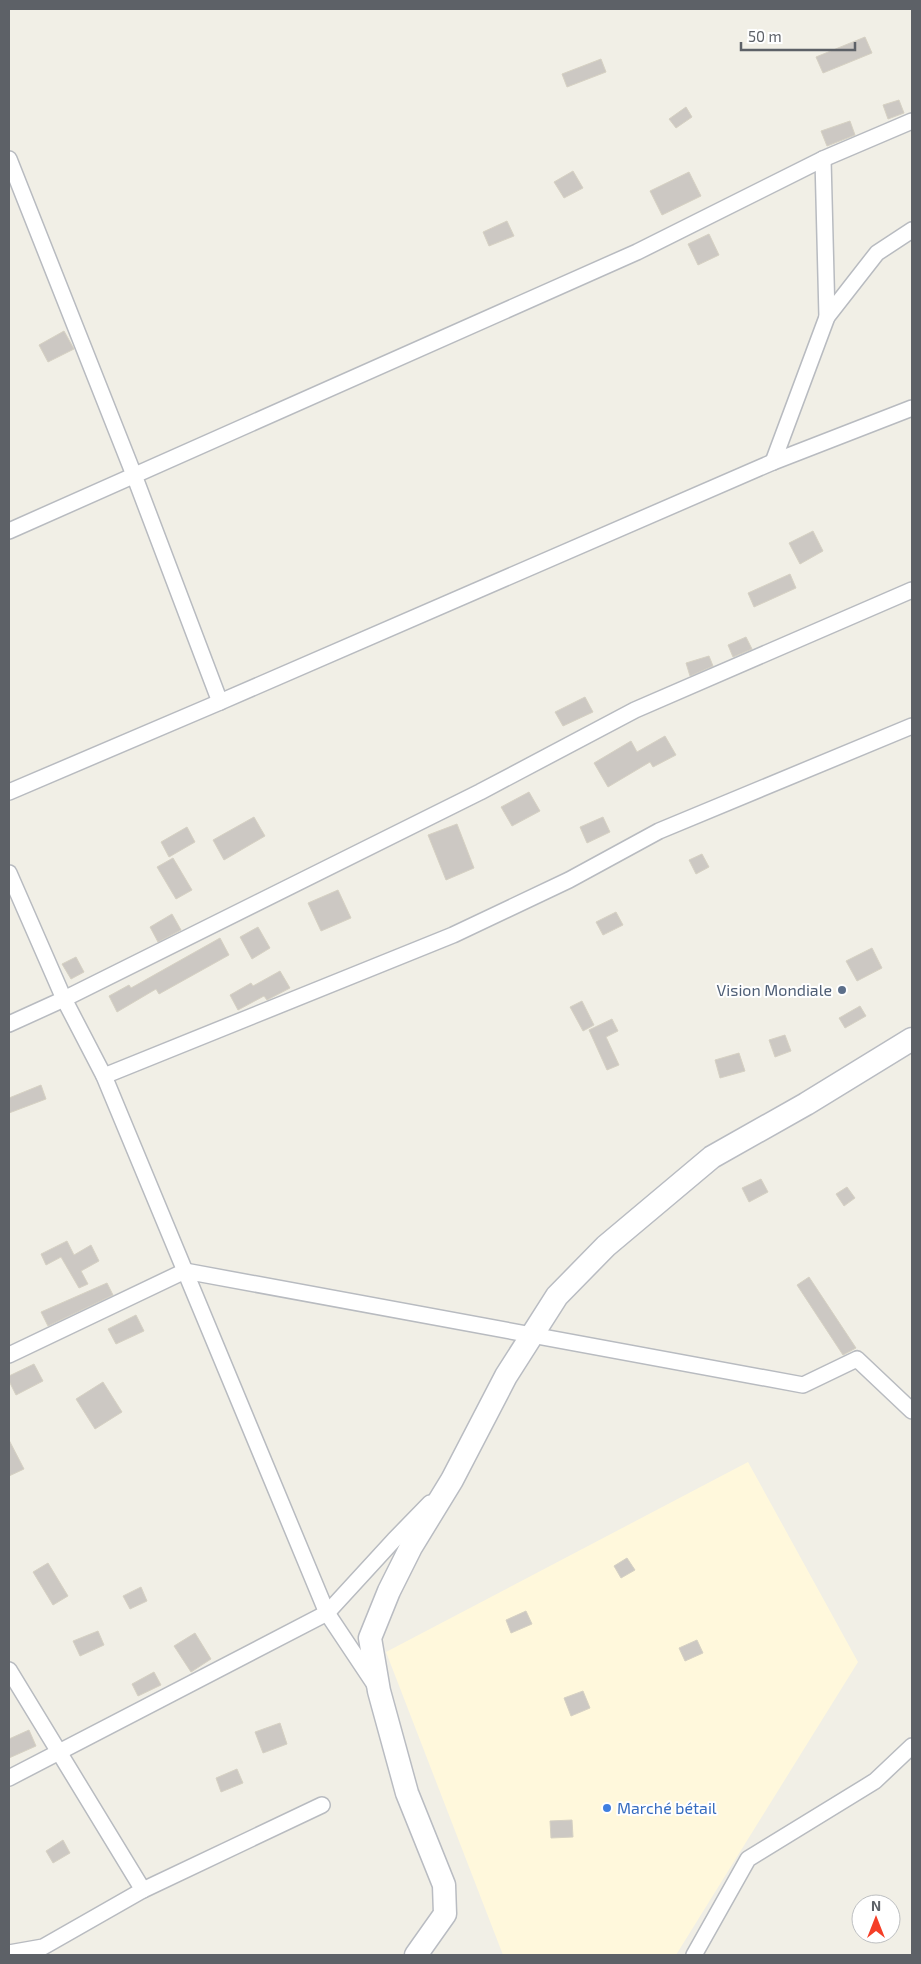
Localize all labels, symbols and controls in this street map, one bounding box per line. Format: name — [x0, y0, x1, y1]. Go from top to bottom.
scale bar — [741, 20, 855, 52]
text: 50 m — [748, 27, 782, 45]
place label: Vision Mondiale — [717, 980, 832, 999]
marker: Vision Mondiale — [836, 984, 848, 996]
place label: Marché bétail — [617, 1798, 717, 1817]
marker: Marché bétail — [601, 1802, 613, 1814]
north arrow — [851, 1894, 901, 1944]
text: N — [871, 1897, 881, 1914]

